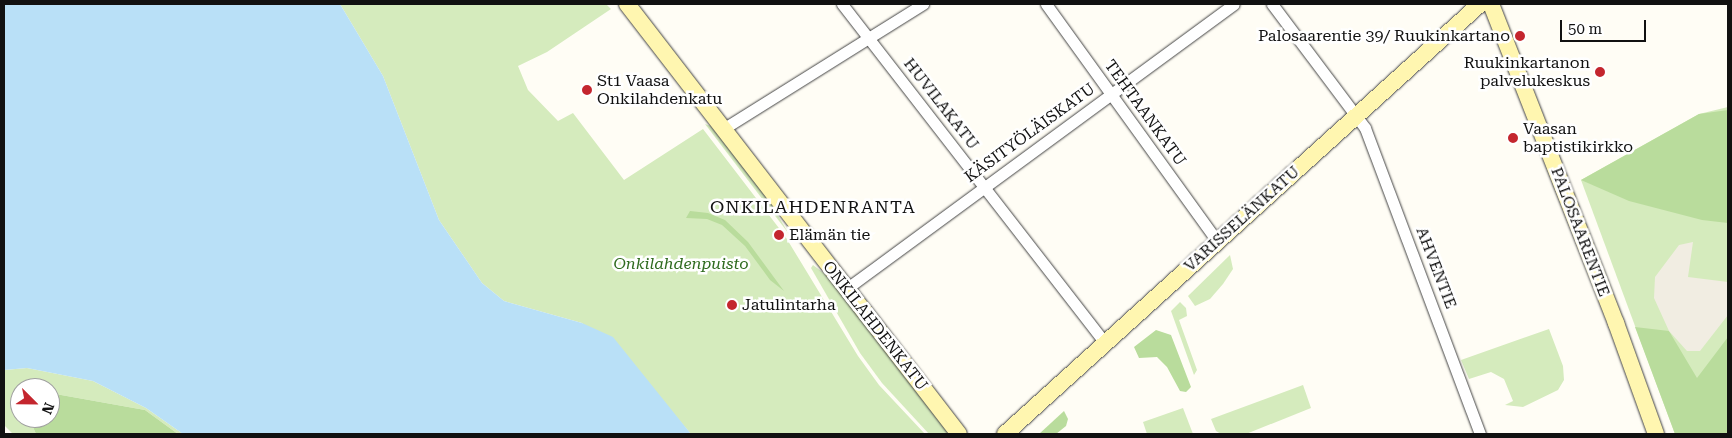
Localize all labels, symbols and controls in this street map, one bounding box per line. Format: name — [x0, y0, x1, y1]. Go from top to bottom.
scale bar — [1562, 10, 1648, 42]
text: 50 m — [1568, 20, 1602, 38]
place label: Palosaarentie 39/ Ruukinkartano — [1258, 26, 1510, 46]
marker: Palosaarentie 39/ Ruukinkartano — [1514, 30, 1526, 42]
place label: Ruukinkartanon palvelukeskus — [1464, 53, 1590, 91]
street label: HUVILAKATU — [899, 54, 983, 154]
street label: TEHTAANKATU — [1100, 56, 1190, 170]
marker: Ruukinkartanon palvelukeskus — [1594, 66, 1606, 78]
place label: St1 Vaasa Onkilahdenkatu — [597, 71, 722, 109]
street label: KÄSITYÖLÄISKATU — [961, 79, 1099, 187]
marker: St1 Vaasa Onkilahdenkatu — [581, 84, 593, 96]
place label: Vaasan baptistikirkko — [1523, 119, 1633, 157]
marker: Vaasan baptistikirkko — [1507, 132, 1519, 144]
street label: VARISSELÄNKATU — [1180, 162, 1304, 276]
street label: PALOSAARENTIE — [1546, 165, 1614, 299]
district label: ONKILAHDENRANTA — [708, 196, 918, 218]
place label: Elämän tie — [789, 225, 870, 245]
street label: AHVENTIE — [1412, 225, 1460, 311]
marker: Elämän tie — [773, 229, 785, 241]
park label: Onkilahdenpuisto — [613, 254, 749, 274]
street label: ONKILAHDENKATU — [818, 257, 932, 395]
place label: Jatulintarha — [742, 295, 836, 315]
marker: Jatulintarha — [726, 299, 738, 311]
north arrow — [10, 378, 60, 428]
text: N — [38, 400, 57, 417]

